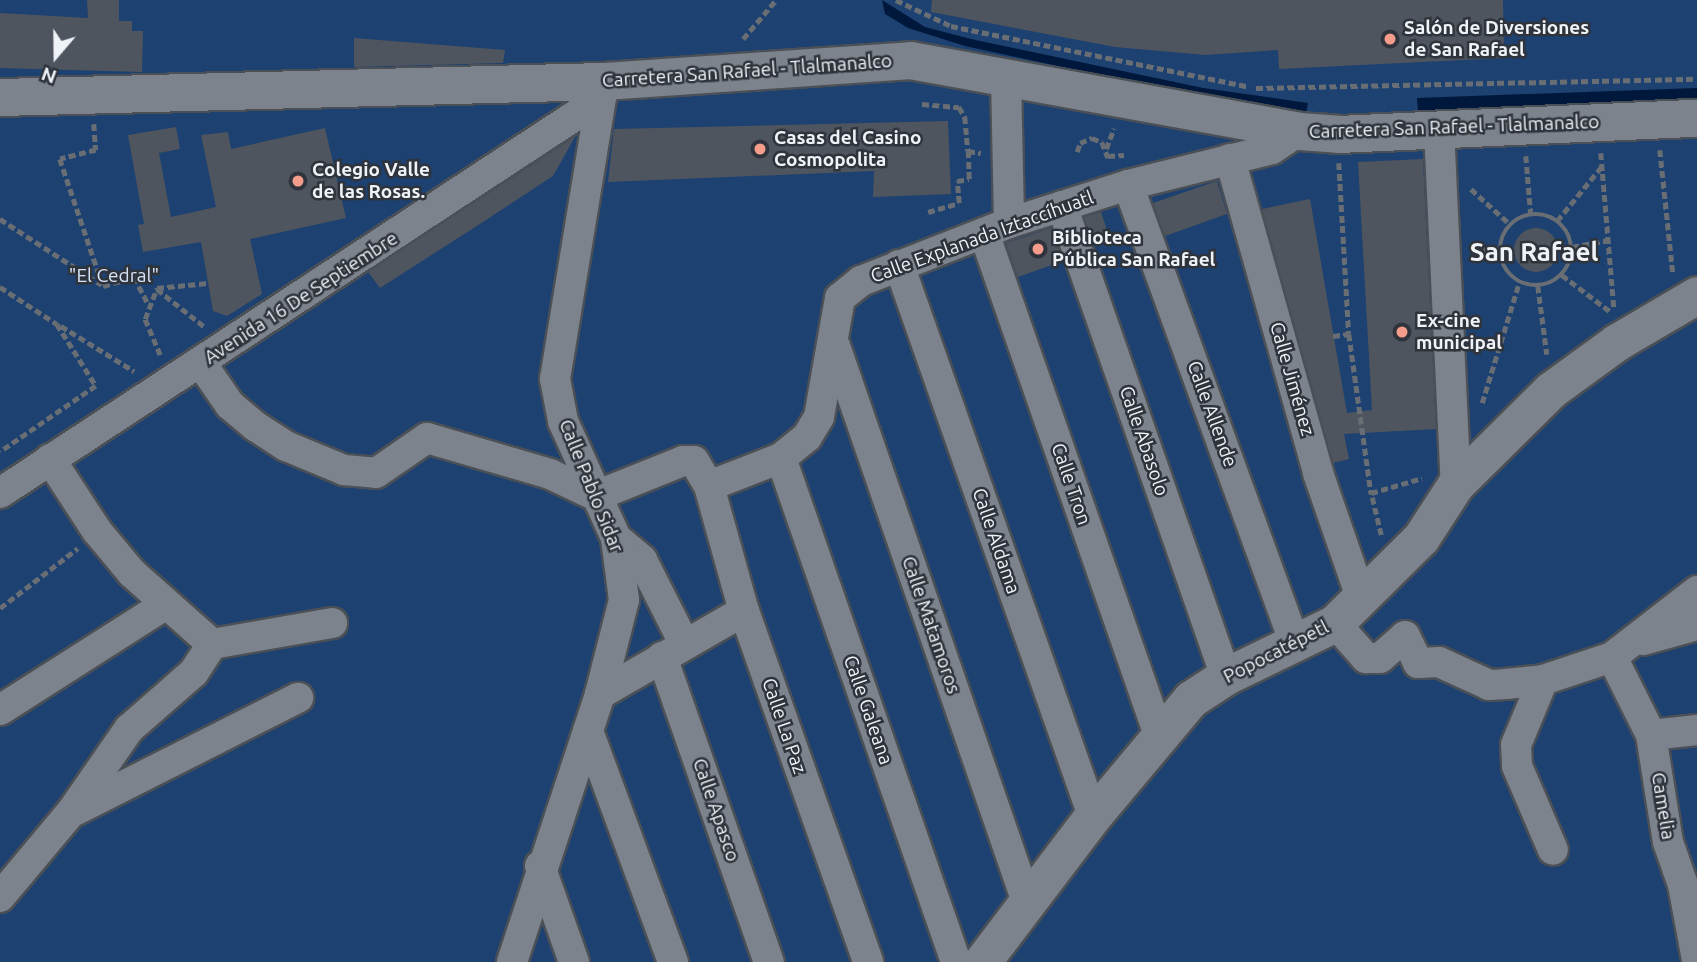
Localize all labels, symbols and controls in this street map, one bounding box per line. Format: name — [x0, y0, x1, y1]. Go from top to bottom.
place label: Salón de Diversiones de San Rafael — [1404, 17, 1589, 61]
north arrow — [21, 21, 91, 91]
marker: Salón de Diversiones de San Rafael — [1382, 31, 1398, 47]
street label: Carretera San Rafael - Tlalmanalco — [601, 49, 893, 93]
text: N — [38, 63, 59, 88]
street label: Carretera San Rafael - Tlalmanalco — [1308, 111, 1600, 143]
place label: Casas del Casino Cosmopolita — [774, 127, 921, 171]
marker: Casas del Casino Cosmopolita — [752, 141, 768, 157]
place label: Colegio Valle de las Rosas. — [312, 159, 430, 203]
marker: Colegio Valle de las Rosas. — [290, 173, 306, 189]
street label: Calle Explanada Iztaccíhuatl — [868, 186, 1096, 288]
street label: Avenida 16 De Septiembre — [200, 227, 402, 369]
place label: Biblioteca Pública San Rafael — [1052, 227, 1215, 271]
district label: San Rafael — [1470, 236, 1598, 268]
marker: Biblioteca Pública San Rafael — [1030, 241, 1046, 257]
park label: "El Cedral" — [69, 265, 159, 287]
place label: Ex-cine municipal — [1416, 310, 1502, 354]
street label: Calle Jiménez — [1265, 320, 1319, 438]
marker: Ex-cine municipal — [1394, 324, 1410, 340]
street label: Calle Allende — [1182, 358, 1242, 470]
street label: Calle Abasolo — [1115, 383, 1173, 499]
street label: Calle Pablo Sidar — [554, 416, 628, 556]
street label: Calle Tron — [1046, 440, 1096, 528]
street label: Calle Aldama — [967, 485, 1025, 597]
street label: Calle Matamoros — [897, 553, 965, 697]
street label: Popocatépetl — [1220, 616, 1332, 688]
street label: Calle Galeana — [839, 652, 897, 768]
street label: Calle La Paz — [757, 675, 811, 777]
street label: Calle Apasco — [688, 755, 744, 865]
street label: Camelia — [1646, 771, 1680, 841]

